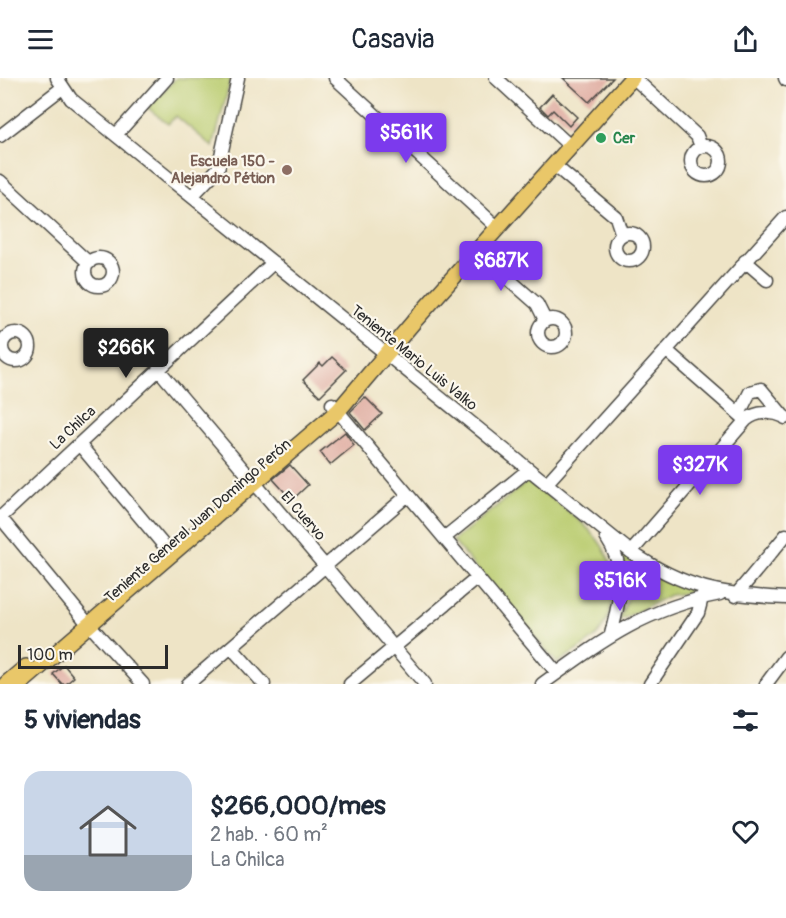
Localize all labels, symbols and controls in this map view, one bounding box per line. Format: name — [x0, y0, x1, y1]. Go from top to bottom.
icon: menu — [24, 23, 57, 56]
text: Casavia — [351, 23, 435, 56]
icon: share — [729, 23, 762, 56]
pin: $561K — [364, 113, 448, 164]
text: $561K — [379, 120, 433, 145]
place label: Cer — [613, 129, 636, 148]
marker: Cer — [594, 131, 608, 145]
place label: Escuela 150 - Alejandro Pétion — [171, 152, 276, 188]
marker: Escuela 150 - Alejandro Pétion — [280, 163, 294, 177]
pin: $687K — [459, 241, 543, 292]
text: $687K — [473, 248, 529, 273]
street label: Teniente Mario Luis Valko — [347, 301, 481, 415]
pin: $266K — [84, 328, 168, 379]
text: $266K — [97, 335, 155, 360]
street label: La Chilca — [46, 402, 100, 454]
street label: Teniente General Juan Domingo Perón — [101, 435, 295, 607]
pin: $327K — [658, 445, 742, 496]
text: $327K — [672, 452, 728, 477]
street label: El Cuervo — [276, 488, 330, 544]
pin: $516K — [578, 561, 662, 612]
text: $516K — [593, 568, 647, 593]
scale bar — [18, 642, 168, 670]
text: 100 m — [27, 645, 73, 665]
text: 5 viviendas — [24, 704, 141, 736]
icon: filters — [729, 704, 762, 737]
text: $266,000/mes — [210, 790, 386, 822]
icon: home — [72, 795, 144, 867]
icon: heart — [729, 815, 762, 848]
text: 2 hab. · 60 m² — [210, 822, 328, 847]
text: La Chilca — [210, 847, 285, 872]

